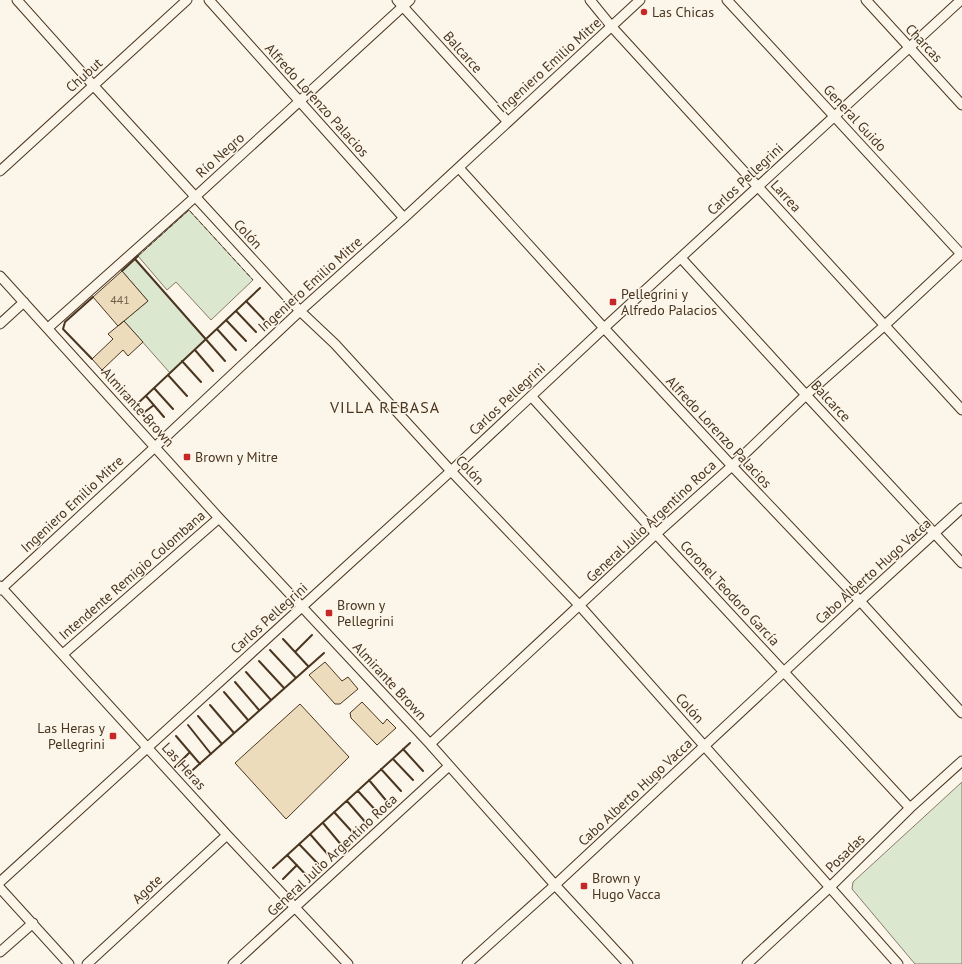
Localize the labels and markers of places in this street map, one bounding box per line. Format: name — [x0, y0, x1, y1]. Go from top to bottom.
place label: Las Chicas — [652, 3, 714, 21]
marker: Las Chicas — [639, 7, 649, 17]
place label: Pellegrini y Alfredo Palacios — [621, 285, 717, 319]
marker: Pellegrini y Alfredo Palacios — [608, 297, 618, 307]
place label: Brown y Mitre — [195, 448, 278, 466]
marker: Brown y Mitre — [182, 452, 192, 462]
place label: Brown y Pellegrini — [337, 596, 394, 630]
marker: Brown y Pellegrini — [324, 608, 334, 618]
place label: Las Heras y Pellegrini — [37, 719, 105, 753]
marker: Las Heras y Pellegrini — [108, 731, 118, 741]
place label: Brown y Hugo Vacca — [592, 869, 661, 903]
marker: Brown y Hugo Vacca — [579, 881, 589, 891]

